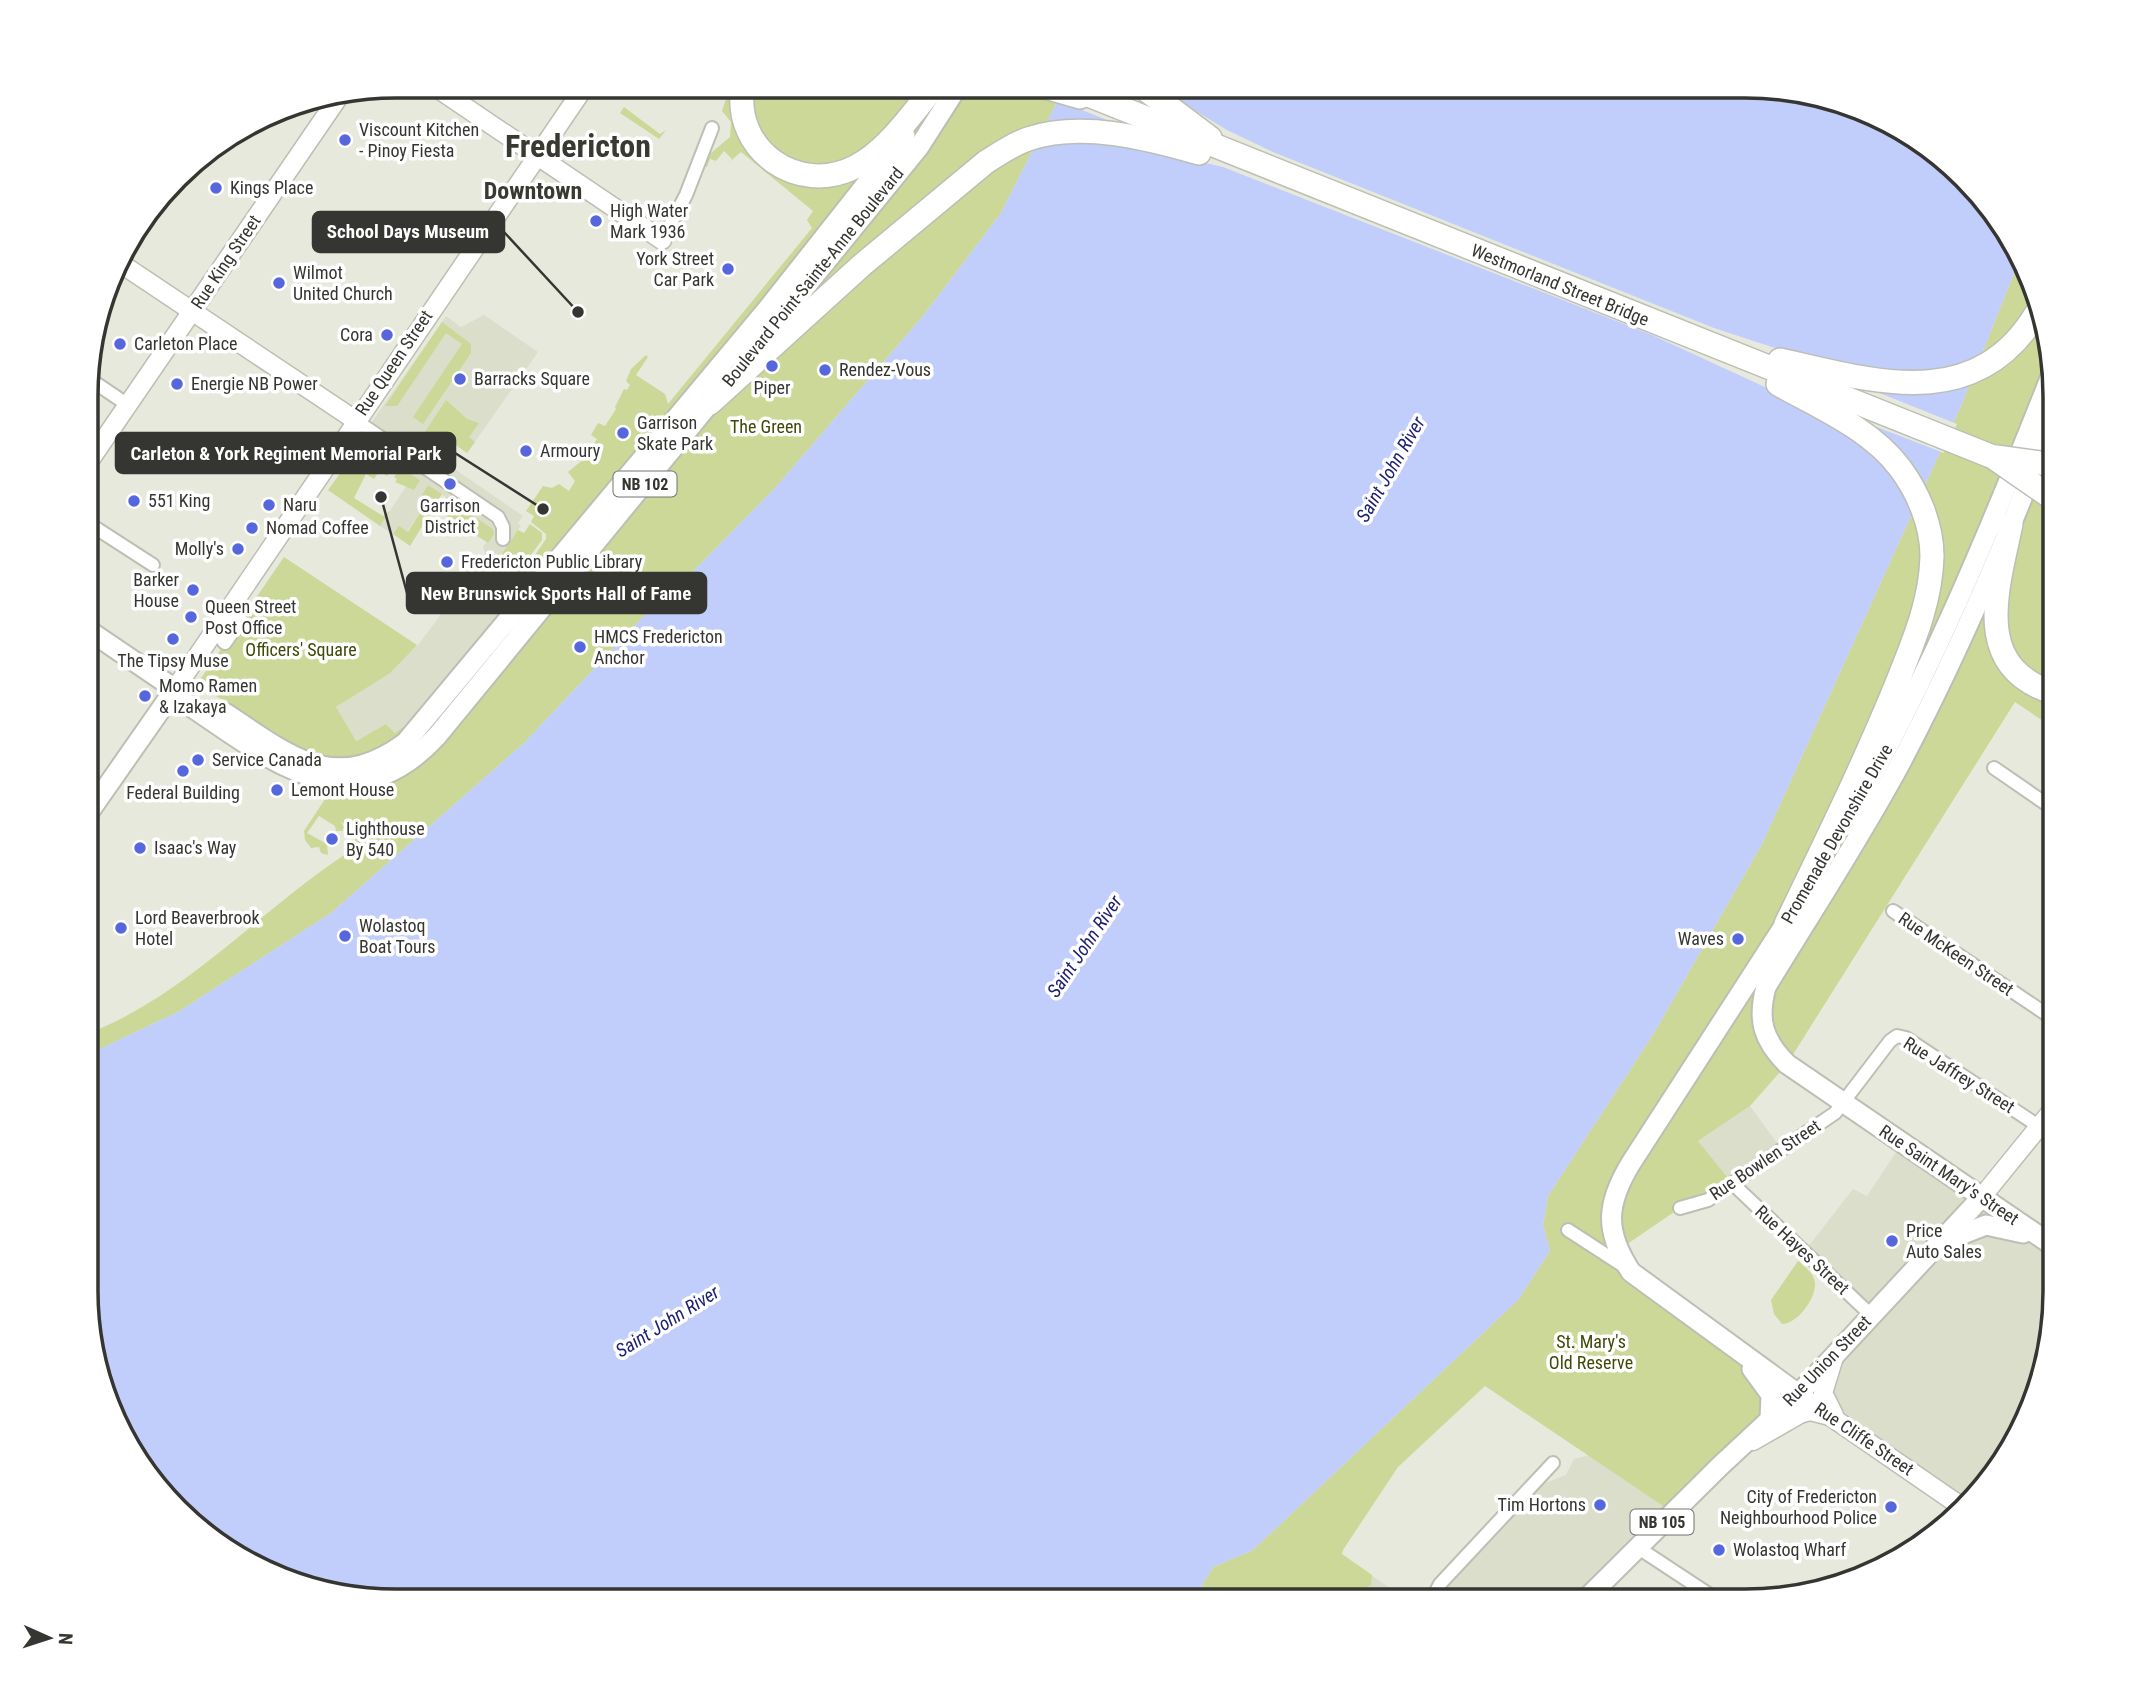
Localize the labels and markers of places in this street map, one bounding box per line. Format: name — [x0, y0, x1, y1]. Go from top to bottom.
place label: Viscount Kitchen - Pinoy Fiesta — [359, 119, 479, 161]
marker: Viscount Kitchen - Pinoy Fiesta — [337, 132, 353, 148]
place label: Kings Place — [230, 177, 313, 198]
marker: Kings Place — [208, 180, 224, 196]
place label: High Water Mark 1936 — [610, 200, 689, 242]
callout: School Days Museum — [313, 212, 504, 252]
marker: High Water Mark 1936 — [588, 213, 604, 229]
place label: York Street Car Park — [636, 248, 714, 290]
marker: York Street Car Park — [720, 261, 736, 277]
place label: Wilmot United Church — [293, 262, 393, 304]
marker: Wilmot United Church — [271, 275, 287, 291]
place label: Cora — [340, 324, 373, 345]
marker: Cora — [379, 327, 395, 343]
place label: Carleton Place — [134, 333, 237, 354]
marker: Carleton Place — [112, 336, 128, 352]
marker: Piper — [764, 358, 780, 374]
place label: Rendez-Vous — [839, 359, 931, 380]
marker: Rendez-Vous — [817, 362, 833, 378]
place label: Barracks Square — [474, 368, 590, 389]
marker: Barracks Square — [452, 371, 468, 387]
place label: Energie NB Power — [191, 373, 318, 394]
marker: Energie NB Power — [169, 376, 185, 392]
place label: Piper — [754, 377, 791, 398]
place label: Garrison Skate Park — [637, 412, 713, 454]
marker: Garrison Skate Park — [615, 425, 631, 441]
callout: Carleton & York Regiment Memorial Park — [116, 433, 455, 473]
place label: Armoury — [540, 440, 601, 461]
marker: Armoury — [518, 443, 534, 459]
marker: Garrison District — [442, 476, 458, 492]
place label: 551 King — [148, 490, 210, 511]
marker: 551 King — [126, 493, 142, 509]
place label: Naru — [283, 494, 317, 515]
place label: Garrison District — [420, 495, 480, 537]
marker: Naru — [261, 497, 277, 513]
place label: Nomad Coffee — [266, 517, 369, 538]
marker: Nomad Coffee — [244, 520, 260, 536]
place label: Molly's — [175, 538, 224, 559]
marker: Molly's — [230, 541, 246, 557]
place label: Fredericton Public Library — [461, 551, 643, 572]
marker: Fredericton Public Library — [439, 554, 455, 570]
place label: Barker House — [133, 569, 180, 611]
callout: New Brunswick Sports Hall of Fame — [407, 573, 706, 613]
marker: Barker House — [185, 582, 201, 598]
place label: Queen Street Post Office — [205, 596, 296, 638]
marker: Queen Street Post Office — [183, 609, 199, 625]
place label: HMCS Fredericton Anchor — [594, 626, 723, 668]
marker: The Tipsy Muse — [165, 631, 181, 647]
marker: HMCS Fredericton Anchor — [572, 639, 588, 655]
place label: The Tipsy Muse — [117, 650, 229, 671]
place label: Momo Ramen & Izakaya — [159, 675, 257, 717]
marker: Momo Ramen & Izakaya — [137, 688, 153, 704]
place label: Service Canada — [212, 749, 322, 770]
marker: Service Canada — [190, 752, 206, 768]
marker: Federal Building — [175, 763, 191, 779]
place label: Lemont House — [291, 779, 394, 800]
place label: Federal Building — [126, 782, 240, 803]
marker: Lemont House — [269, 782, 285, 798]
place label: Lighthouse By 540 — [346, 818, 425, 860]
marker: Lighthouse By 540 — [324, 831, 340, 847]
place label: Isaac's Way — [154, 837, 237, 858]
marker: Isaac's Way — [132, 840, 148, 856]
place label: Lord Beaverbrook Hotel — [135, 907, 260, 949]
place label: Wolastoq Boat Tours — [359, 915, 436, 957]
marker: Lord Beaverbrook Hotel — [113, 920, 129, 936]
marker: Wolastoq Boat Tours — [337, 928, 353, 944]
place label: Waves — [1678, 928, 1724, 949]
marker: Waves — [1730, 931, 1746, 947]
place label: Price Auto Sales — [1906, 1220, 1982, 1262]
marker: Price Auto Sales — [1884, 1233, 1900, 1249]
place label: City of Fredericton Neighbourhood Police — [1720, 1486, 1877, 1528]
place label: Tim Hortons — [1498, 1494, 1586, 1515]
marker: Tim Hortons — [1592, 1497, 1608, 1513]
marker: City of Fredericton Neighbourhood Police — [1883, 1499, 1899, 1515]
place label: Wolastoq Wharf — [1733, 1539, 1846, 1560]
marker: Wolastoq Wharf — [1711, 1542, 1727, 1558]

